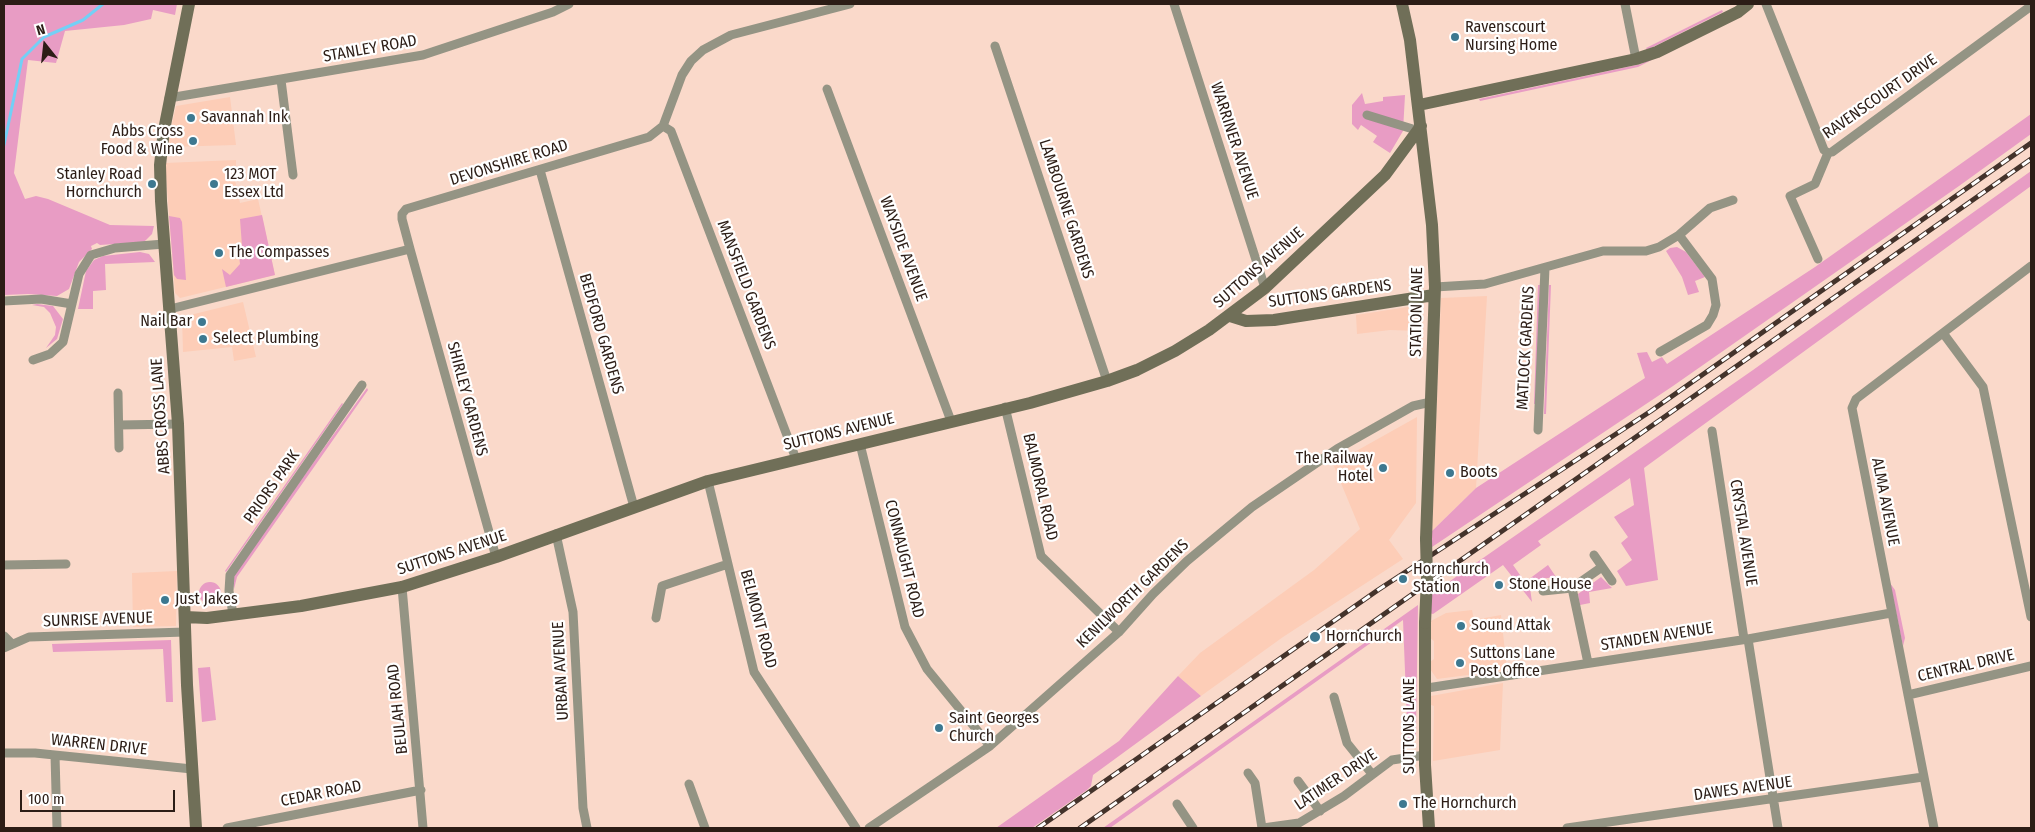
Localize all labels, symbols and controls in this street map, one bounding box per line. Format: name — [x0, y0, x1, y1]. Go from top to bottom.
place label: Ravenscourt Nursing Home — [1465, 18, 1557, 56]
north arrow — [20, 20, 70, 70]
text: N — [34, 21, 47, 39]
street label: STANLEY ROAD — [322, 31, 418, 67]
marker: Ravenscourt Nursing Home — [1449, 31, 1461, 43]
street label: RAVENSCOURT DRIVE — [1819, 50, 1941, 144]
street label: WARRINER AVENUE — [1206, 80, 1262, 202]
place label: Savannah Ink — [201, 108, 288, 128]
marker: Savannah Ink — [185, 112, 197, 124]
place label: Abbs Cross Food & Wine — [101, 122, 183, 160]
marker: Abbs Cross Food & Wine — [187, 135, 199, 147]
street label: DEVONSHIRE ROAD — [448, 136, 570, 190]
street label: LAMBOURNE GARDENS — [1034, 137, 1098, 281]
place label: Stanley Road Hornchurch — [57, 165, 142, 203]
place label: 123 MOT Essex Ltd — [224, 165, 284, 203]
marker: Stanley Road Hornchurch — [146, 178, 158, 190]
marker: 123 MOT Essex Ltd — [208, 178, 220, 190]
street label: WAYSIDE AVENUE — [875, 194, 931, 304]
street label: MANSFIELD GARDENS — [712, 218, 780, 352]
street label: SUTTONS AVENUE — [1210, 224, 1308, 312]
place label: The Compasses — [229, 243, 329, 263]
marker: The Compasses — [213, 247, 225, 259]
street label: STATION LANE — [1407, 267, 1427, 357]
street label: BEDFORD GARDENS — [575, 271, 627, 397]
street label: SUTTONS GARDENS — [1267, 276, 1393, 312]
street label: MATLOCK GARDENS — [1513, 286, 1539, 410]
place label: Nail Bar — [140, 312, 192, 332]
marker: Nail Bar — [196, 316, 208, 328]
place label: Select Plumbing — [213, 329, 318, 349]
marker: Select Plumbing — [197, 333, 209, 345]
street label: SHIRLEY GARDENS — [443, 340, 491, 458]
street label: ABBS CROSS LANE — [147, 357, 175, 475]
street label: SUTTONS AVENUE — [782, 409, 896, 455]
street label: BALMORAL ROAD — [1018, 432, 1062, 542]
street label: PRIORS PARK — [240, 447, 304, 527]
place label: The Railway Hotel — [1296, 449, 1373, 487]
street label: ALMA AVENUE — [1867, 456, 1903, 548]
marker: The Railway Hotel — [1377, 462, 1389, 474]
place label: Boots — [1460, 463, 1498, 483]
marker: Boots — [1444, 467, 1456, 479]
street label: CRYSTAL AVENUE — [1725, 478, 1761, 588]
street label: CONNAUGHT ROAD — [880, 498, 928, 620]
street label: SUTTONS AVENUE — [395, 526, 509, 580]
street label: KENILWORTH GARDENS — [1073, 536, 1193, 652]
place label: Hornchurch Station — [1413, 560, 1489, 598]
street label: BELMONT ROAD — [736, 567, 780, 671]
marker: Hornchurch Station — [1397, 573, 1409, 585]
place label: Stone House — [1509, 575, 1592, 595]
marker: Stone House — [1493, 579, 1505, 591]
place label: Just Jakes — [175, 590, 238, 610]
marker: Just Jakes — [159, 594, 171, 606]
street label: SUNRISE AVENUE — [43, 608, 153, 632]
place label: Sound Attak — [1471, 616, 1551, 636]
street label: STANDEN AVENUE — [1600, 619, 1714, 655]
marker: Sound Attak — [1455, 620, 1467, 632]
street label: URBAN AVENUE — [549, 621, 573, 721]
place label: Hornchurch — [1326, 627, 1402, 647]
marker: Hornchurch — [1308, 630, 1322, 644]
place label: Suttons Lane Post Office — [1470, 644, 1555, 682]
street label: CENTRAL DRIVE — [1916, 646, 2016, 686]
marker: Suttons Lane Post Office — [1454, 657, 1466, 669]
street label: BEULAH ROAD — [384, 663, 412, 755]
street label: SUTTONS LANE — [1400, 678, 1420, 774]
place label: Saint Georges Church — [949, 709, 1039, 747]
marker: Saint Georges Church — [933, 722, 945, 734]
street label: WARREN DRIVE — [50, 730, 148, 760]
street label: LATIMER DRIVE — [1291, 745, 1381, 815]
street label: DAWES AVENUE — [1693, 773, 1793, 805]
street label: CEDAR ROAD — [279, 777, 363, 811]
scale bar — [22, 780, 178, 812]
text: 100 m — [28, 790, 65, 808]
place label: The Hornchurch — [1413, 794, 1517, 814]
marker: The Hornchurch — [1397, 798, 1409, 810]

